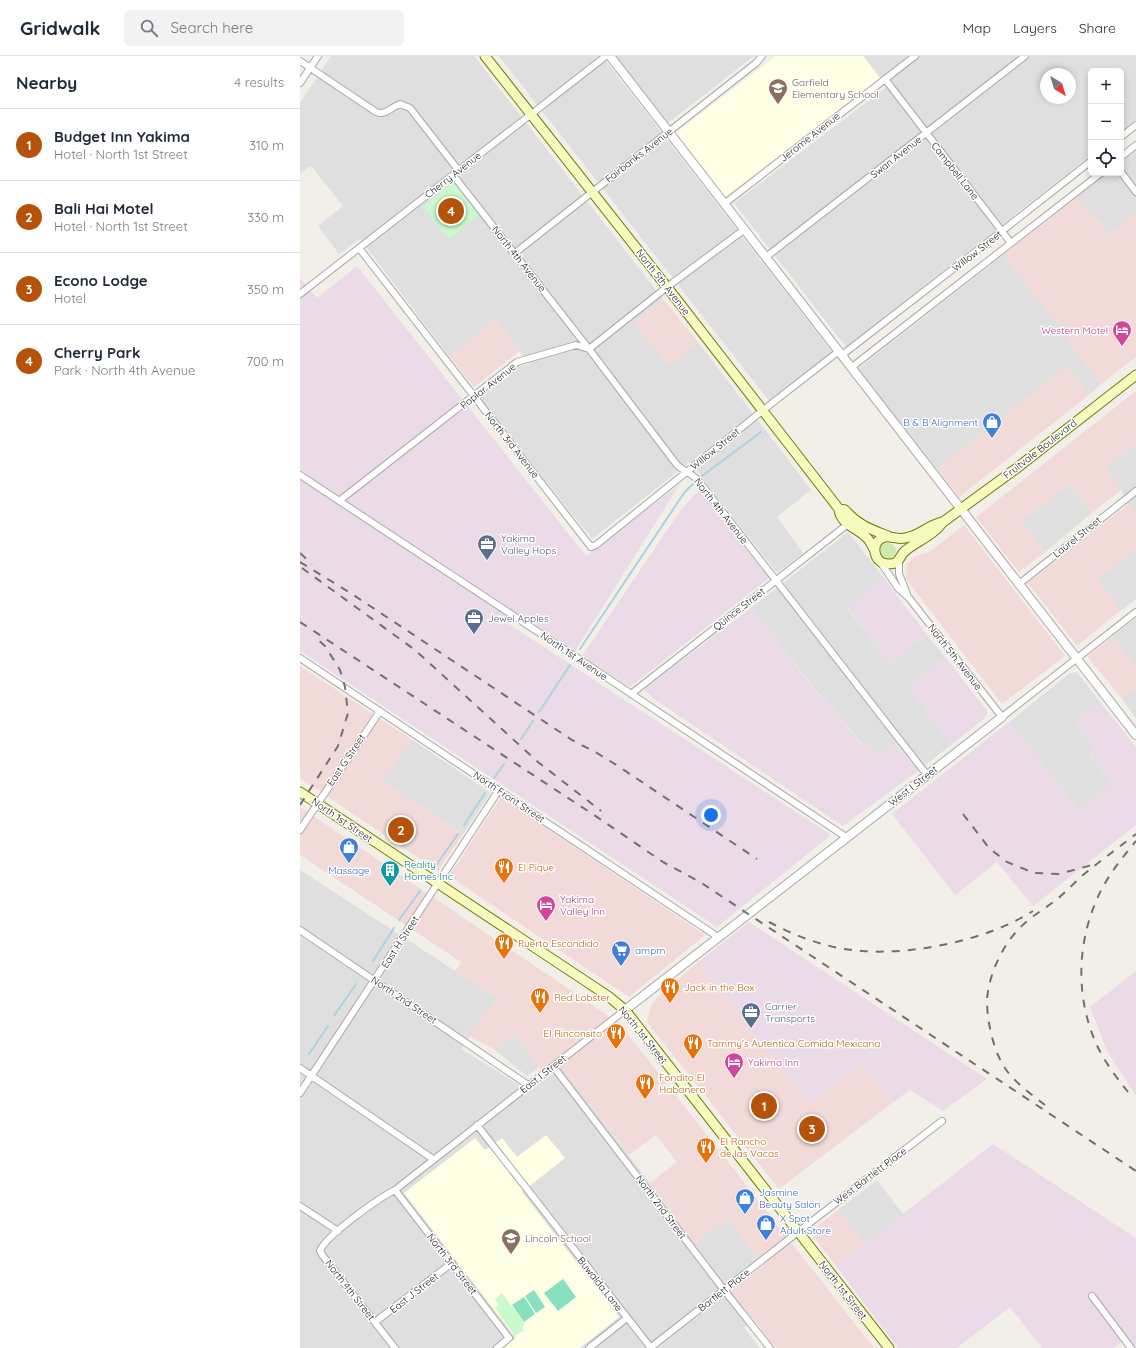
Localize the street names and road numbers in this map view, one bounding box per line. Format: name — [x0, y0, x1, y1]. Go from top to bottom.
street label: Jerome Avenue — [777, 109, 843, 165]
street label: Fairbanks Avenue — [603, 124, 676, 185]
street label: Swan Avenue — [868, 133, 925, 181]
street label: Campbell Lane — [928, 140, 982, 203]
street label: Cherry Avenue — [422, 149, 484, 201]
street label: North 4th Avenue — [489, 223, 549, 295]
street label: Willow Street — [949, 227, 1005, 275]
street label: North 5th Avenue — [633, 246, 693, 318]
street label: Poplar Avenue — [458, 360, 519, 412]
street label: North 3rd Avenue — [482, 409, 542, 481]
street label: Fruitvale Boulevard — [1001, 416, 1079, 482]
street label: Willow Street — [688, 425, 743, 473]
street label: North 4th Avenue — [691, 475, 751, 547]
street label: Laurel Street — [1050, 513, 1104, 560]
street label: Quince Street — [710, 584, 768, 633]
street label: North 5th Avenue — [925, 621, 985, 693]
street label: North 1st Avenue — [538, 629, 610, 683]
street label: East G Street — [324, 731, 368, 788]
street label: West I Street — [886, 762, 941, 809]
street label: North Front Street — [471, 768, 548, 826]
street label: North 1st Street — [309, 795, 375, 846]
street label: East H Street — [378, 913, 422, 971]
street label: North 2nd Street — [369, 973, 440, 1027]
street label: North 1st Street — [616, 1003, 671, 1067]
street label: East I Street — [517, 1052, 569, 1096]
street label: West Bartlett Place — [831, 1144, 909, 1208]
street label: North 2nd Street — [633, 1173, 690, 1242]
street label: North 3rd Street — [424, 1231, 480, 1298]
street label: Buwalda Lane — [575, 1254, 626, 1314]
street label: North 4th Street — [322, 1257, 378, 1323]
street label: North 1st Street — [816, 1258, 870, 1322]
street label: Bartlett Place — [695, 1265, 753, 1314]
street label: East J Street — [387, 1270, 441, 1316]

